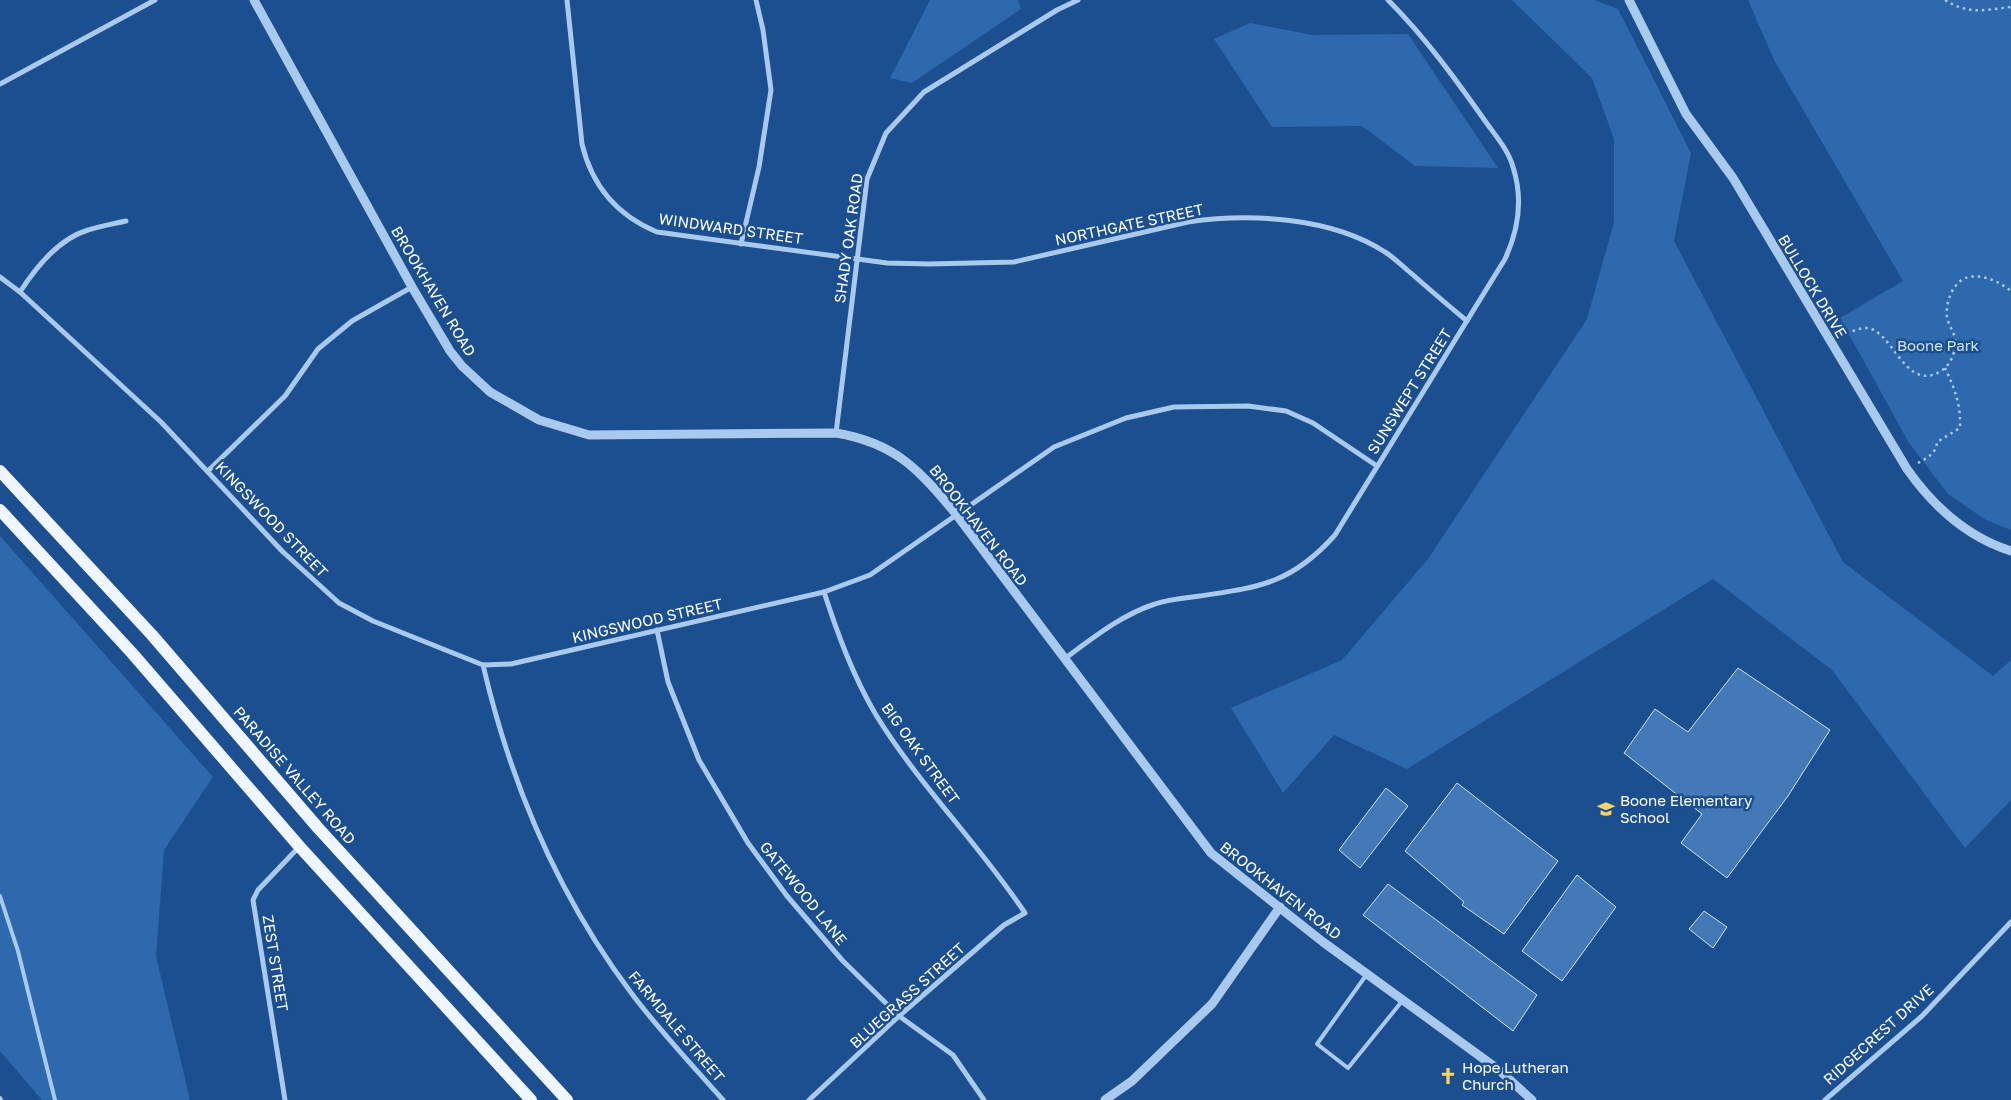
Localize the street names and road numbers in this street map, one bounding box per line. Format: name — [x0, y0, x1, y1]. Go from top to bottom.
street label: SHADY OAK ROAD — [830, 172, 866, 304]
street label: NORTHGATE STREET — [1053, 199, 1205, 249]
street label: WINDWARD STREET — [658, 209, 804, 247]
street label: BROOKHAVEN ROAD — [388, 223, 480, 359]
street label: BULLOCK DRIVE — [1775, 231, 1851, 341]
street label: SUNSWEPT STREET — [1363, 325, 1455, 457]
street label: KINGSWOOD STREET — [212, 457, 332, 581]
street label: BROOKHAVEN ROAD — [926, 461, 1032, 589]
street label: KINGSWOOD STREET — [570, 594, 724, 646]
street label: BIG OAK STREET — [878, 699, 964, 807]
street label: PARADISE VALLEY ROAD — [230, 702, 360, 848]
street label: BROOKHAVEN ROAD — [1217, 837, 1345, 943]
street label: GATEWOOD LANE — [757, 838, 851, 948]
street label: ZEST STREET — [259, 914, 293, 1012]
street label: BLUEGRASS STREET — [846, 939, 968, 1051]
street label: FARMDALE STREET — [625, 967, 729, 1085]
street label: RIDGECREST DRIVE — [1819, 980, 1937, 1088]

